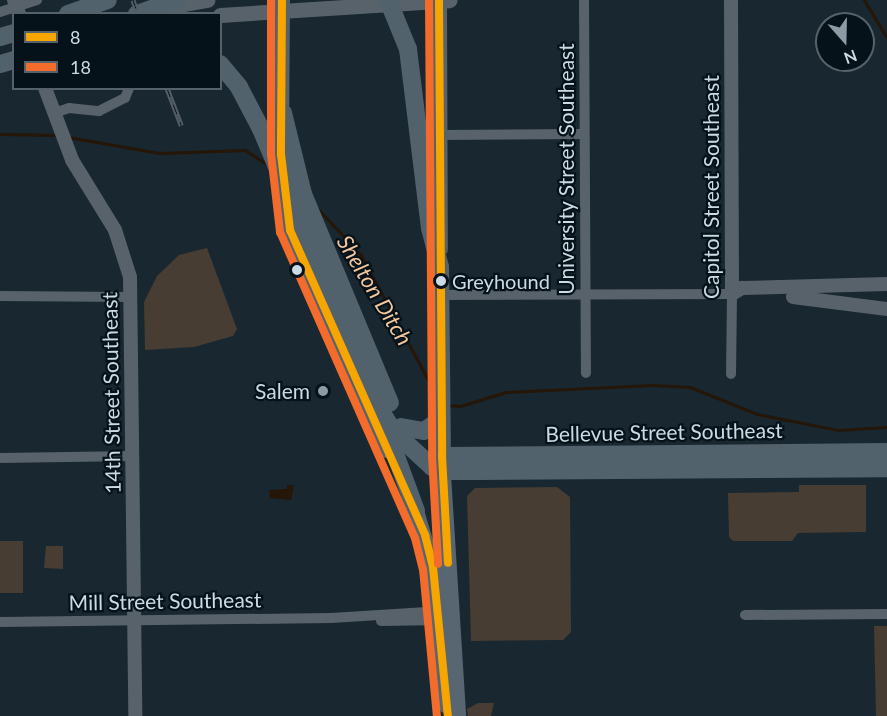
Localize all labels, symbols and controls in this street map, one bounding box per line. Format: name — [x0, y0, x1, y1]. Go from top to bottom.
legend — [12, 12, 222, 90]
north arrow — [815, 12, 875, 72]
text: 8 — [70, 26, 80, 48]
street label: University Street Southeast — [553, 43, 579, 295]
text: N — [842, 46, 860, 69]
text: 18 — [70, 56, 91, 78]
street label: Capitol Street Southeast — [698, 75, 724, 299]
water label: Shelton Ditch — [332, 230, 418, 350]
unlabelled marker — [291, 264, 303, 276]
place label: Greyhound — [452, 269, 550, 293]
marker: Greyhound — [435, 275, 447, 287]
street label: 14th Street Southeast — [97, 292, 125, 494]
place label: Salem — [255, 378, 310, 404]
marker: Salem — [314, 382, 332, 400]
street label: Bellevue Street Southeast — [545, 417, 783, 447]
street label: Mill Street Southeast — [68, 587, 262, 615]

